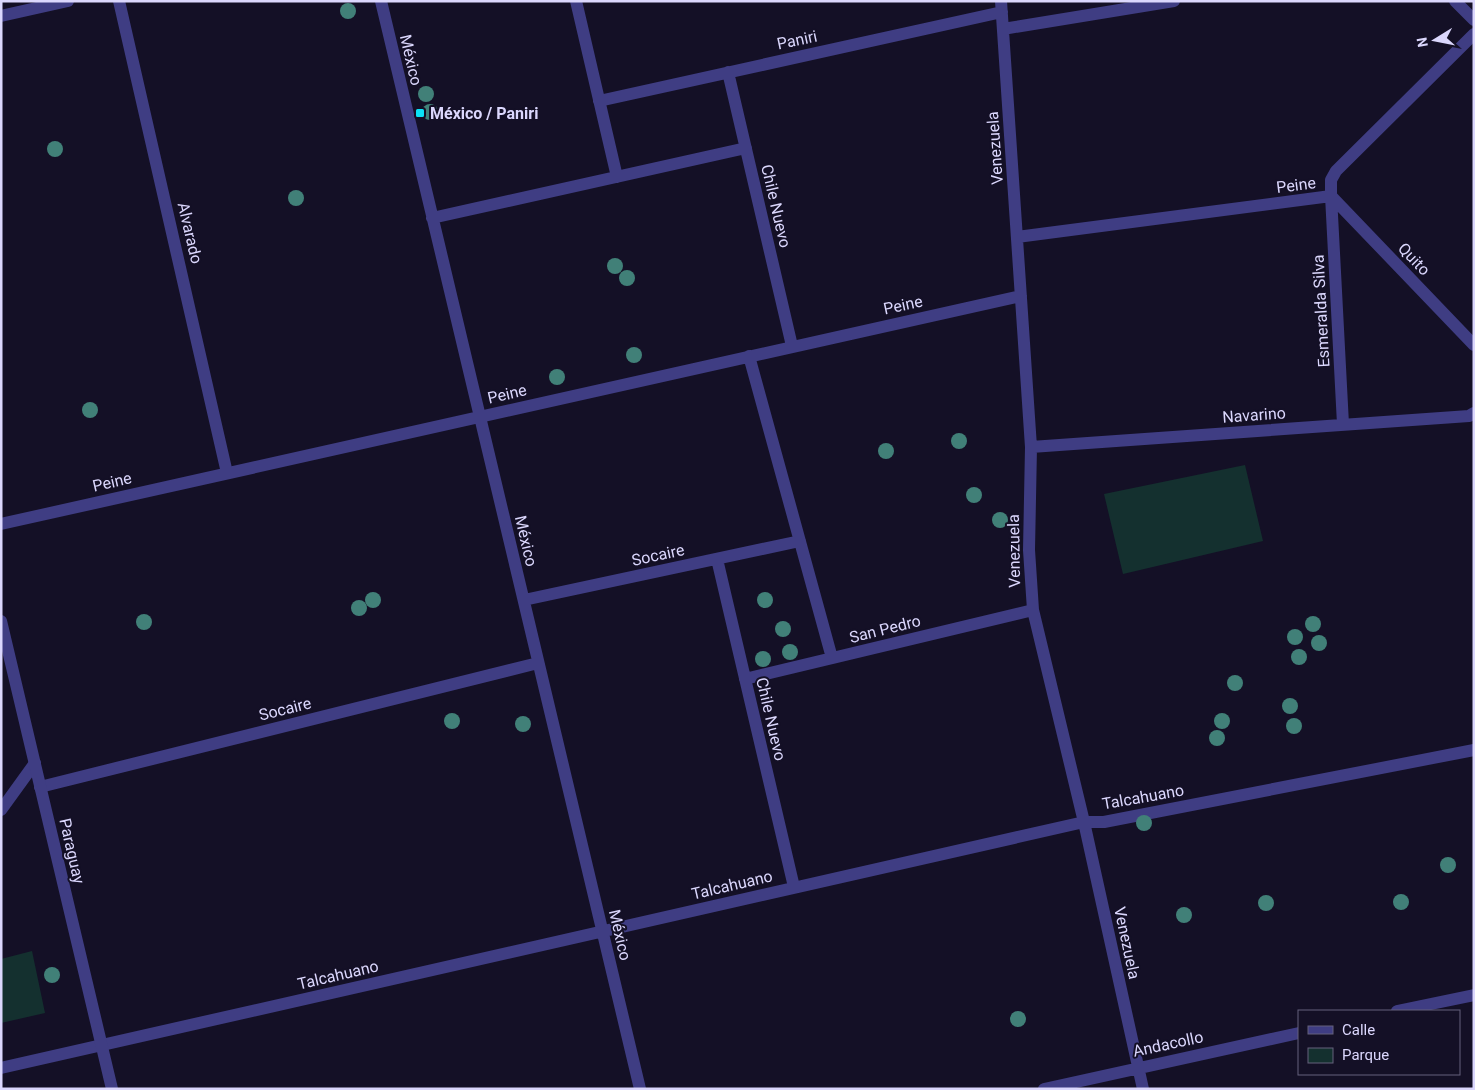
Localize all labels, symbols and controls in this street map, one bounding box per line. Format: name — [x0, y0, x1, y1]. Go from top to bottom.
north arrow — [1410, 15, 1460, 65]
street label: Paniri — [775, 26, 819, 54]
street label: México — [396, 33, 426, 87]
text: N — [1413, 36, 1431, 49]
place label: México / Paniri — [430, 104, 538, 123]
marker: México / Paniri — [414, 107, 426, 119]
street label: Venezuela — [983, 111, 1007, 185]
street label: Chile Nuevo — [757, 163, 795, 249]
street label: Peine — [1275, 173, 1317, 197]
street label: Alvarado — [174, 200, 206, 266]
street label: Quito — [1394, 239, 1434, 279]
street label: Esmeralda Silva — [1309, 254, 1333, 368]
street label: Peine — [882, 292, 924, 318]
street label: Peine — [486, 380, 528, 408]
street label: Navarino — [1222, 403, 1286, 427]
street label: Peine — [91, 468, 133, 496]
street label: México — [511, 514, 541, 568]
street label: Venezuela — [1004, 514, 1024, 588]
street label: Socaire — [630, 540, 686, 570]
street label: San Pedro — [847, 611, 923, 647]
street label: Chile Nuevo — [752, 676, 790, 762]
street label: Socaire — [257, 693, 313, 725]
street label: Talcahuano — [1101, 780, 1185, 814]
street label: Paraguay — [55, 816, 89, 886]
street label: Talcahuano — [690, 866, 774, 904]
street label: Venezuela — [1110, 905, 1144, 981]
street label: México — [605, 908, 635, 962]
street label: Talcahuano — [296, 956, 380, 994]
legend — [1298, 1010, 1460, 1075]
text: Calle — [1342, 1021, 1375, 1039]
street label: Andacollo — [1131, 1027, 1205, 1061]
text: Parque — [1342, 1046, 1389, 1064]

